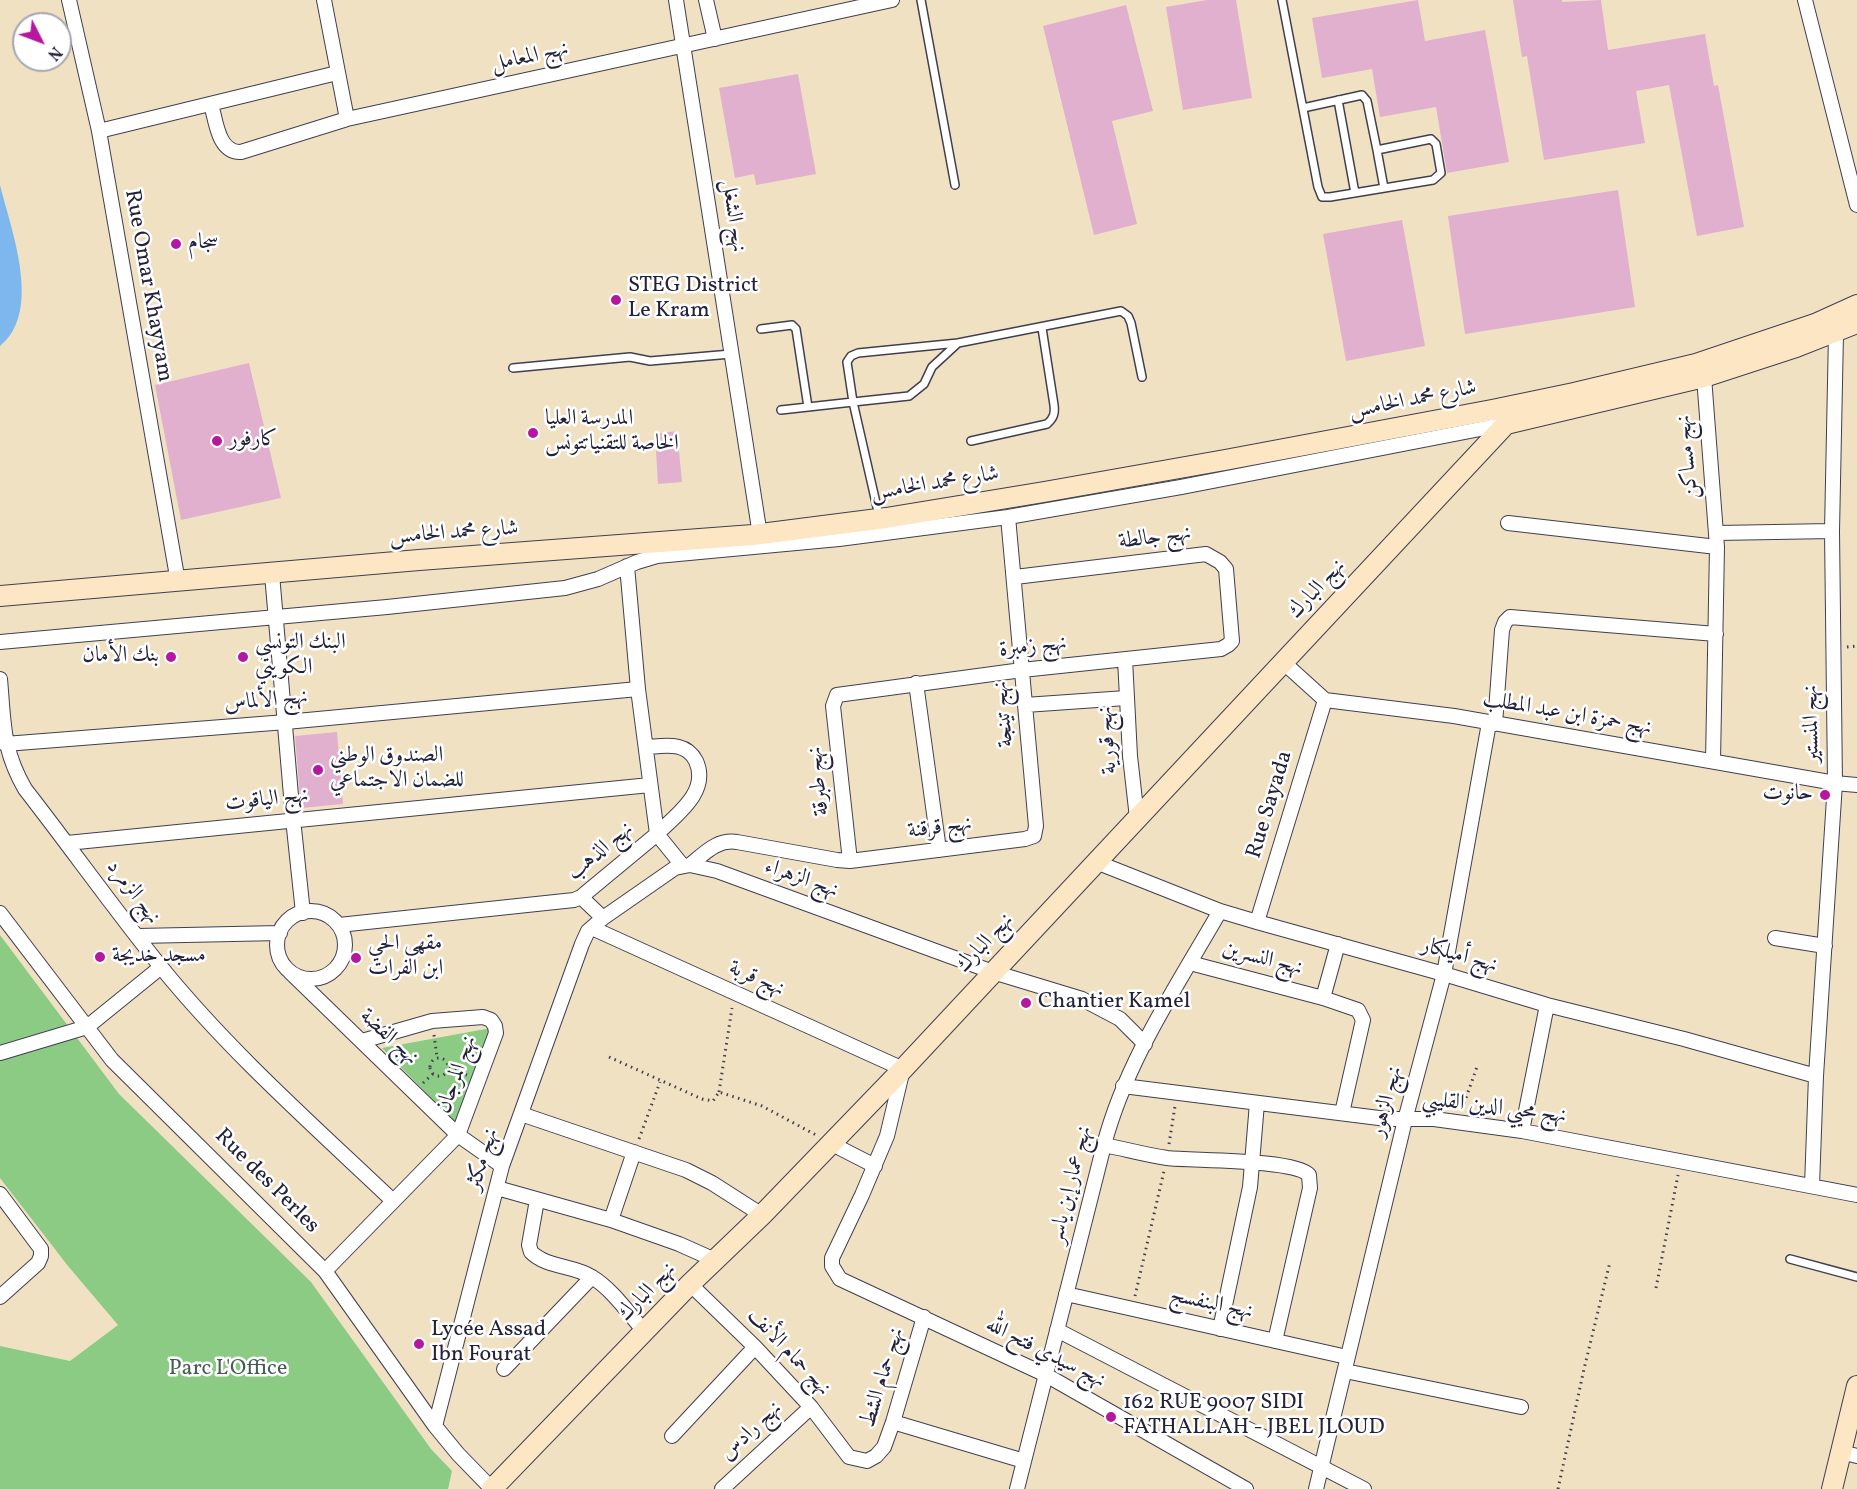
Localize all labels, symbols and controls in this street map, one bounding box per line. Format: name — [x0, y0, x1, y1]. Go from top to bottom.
north arrow — [12, 12, 72, 72]
street label: نهج المعامل — [489, 37, 571, 79]
text: N — [42, 41, 66, 64]
street label: نهج الشغل — [714, 178, 750, 254]
street label: Rue Omar Khayyam — [117, 188, 177, 384]
place label: سجام — [188, 231, 218, 257]
marker: سجام — [169, 237, 183, 251]
place label: STEG District Le Kram — [628, 274, 758, 326]
marker: STEG District Le Kram — [609, 293, 623, 307]
street label: شارع محمد الخامس — [1347, 376, 1479, 426]
place label: المدرسة العليا الخاصة للتقنياتتونس — [545, 407, 679, 458]
street label: نهج مساكن — [1672, 414, 1706, 500]
marker: المدرسة العليا الخاصة للتقنياتتونس — [526, 426, 540, 440]
place label: كارفور — [229, 428, 278, 454]
marker: كارفور — [210, 434, 224, 448]
street label: شارع محمد الخامس — [869, 462, 1001, 508]
street label: شارع محمد الخامس — [389, 516, 519, 552]
street label: نهج جالطة — [1117, 521, 1193, 557]
street label: نهج البارك — [1284, 555, 1352, 625]
place label: البنك التونسي الكويتي — [255, 631, 346, 682]
street label: نهج زمبرة — [998, 631, 1068, 665]
place label: بنك الأمان — [82, 644, 159, 670]
marker: بنك الأمان — [164, 650, 178, 664]
marker: البنك التونسي الكويتي — [236, 650, 250, 664]
street label: نهج تينجة — [989, 680, 1021, 748]
street label: نهج الألماس — [223, 685, 309, 719]
street label: نهج المنستير — [1799, 685, 1827, 763]
street label: نهج حمزة ابن عبد المطلب — [1481, 687, 1653, 743]
street label: نهج قورية — [1093, 705, 1125, 775]
place label: الصندوق الوطني للضمان الاجتماعي — [330, 744, 464, 796]
street label: نهج طبرقة — [803, 745, 837, 817]
street label: Rue Sayada — [1242, 748, 1300, 862]
marker: الصندوق الوطني للضمان الاجتماعي — [311, 763, 325, 777]
place label: حانوت — [1762, 782, 1813, 808]
street label: نهج الياقوت — [224, 784, 310, 818]
marker: حانوت — [1818, 788, 1832, 802]
street label: نهج قرقنة — [906, 812, 974, 846]
street label: نهج الذهب — [562, 817, 640, 887]
street label: نهج الزهراء — [760, 854, 842, 906]
street label: نهج الزمرد — [99, 856, 165, 930]
street label: نهج البارك — [952, 909, 1020, 979]
place label: مقهى الحي ابن الفرات — [368, 932, 443, 984]
street label: نهج أميلكار — [1418, 934, 1500, 980]
street label: نهج النسرين — [1219, 937, 1305, 983]
place label: مسجد خديجة — [112, 944, 206, 970]
marker: مسجد خديجة — [93, 950, 107, 964]
marker: مقهى الحي ابن الفرات — [349, 951, 363, 965]
street label: نهج قربة — [724, 956, 788, 1004]
place label: Chantier Kamel — [1038, 990, 1190, 1016]
marker: Chantier Kamel — [1019, 996, 1033, 1010]
street label: نهج الفضة — [353, 1004, 423, 1072]
street label: نهج المرجان — [432, 1032, 484, 1118]
street label: نهج الزهور — [1366, 1064, 1410, 1140]
street label: نهج محيي الدين القليبي — [1420, 1087, 1568, 1131]
street label: نهج عمار إبن ياسر — [1045, 1123, 1099, 1247]
street label: Rue des Perles — [208, 1124, 324, 1240]
street label: نهج مكثر — [462, 1126, 506, 1194]
street label: نهج البارك — [613, 1258, 683, 1328]
street label: نهج البنفسج — [1167, 1283, 1255, 1327]
street label: نهج حمام الأنف — [741, 1303, 835, 1403]
street label: نهج سيدي فتح الله — [981, 1313, 1109, 1395]
place label: Lycée Assad Ibn Fourat — [431, 1318, 546, 1370]
street label: نهج حمام الشط — [856, 1325, 912, 1431]
marker: Lycée Assad Ibn Fourat — [412, 1337, 426, 1351]
park label: Parc L'Office — [169, 1357, 287, 1383]
place label: 162 RUE 9007 SIDI FATHALLAH - JBEL JLOUD — [1123, 1391, 1384, 1442]
street label: نهج رادس — [715, 1397, 789, 1467]
marker: 162 RUE 9007 SIDI FATHALLAH - JBEL JLOUD — [1104, 1410, 1118, 1424]

